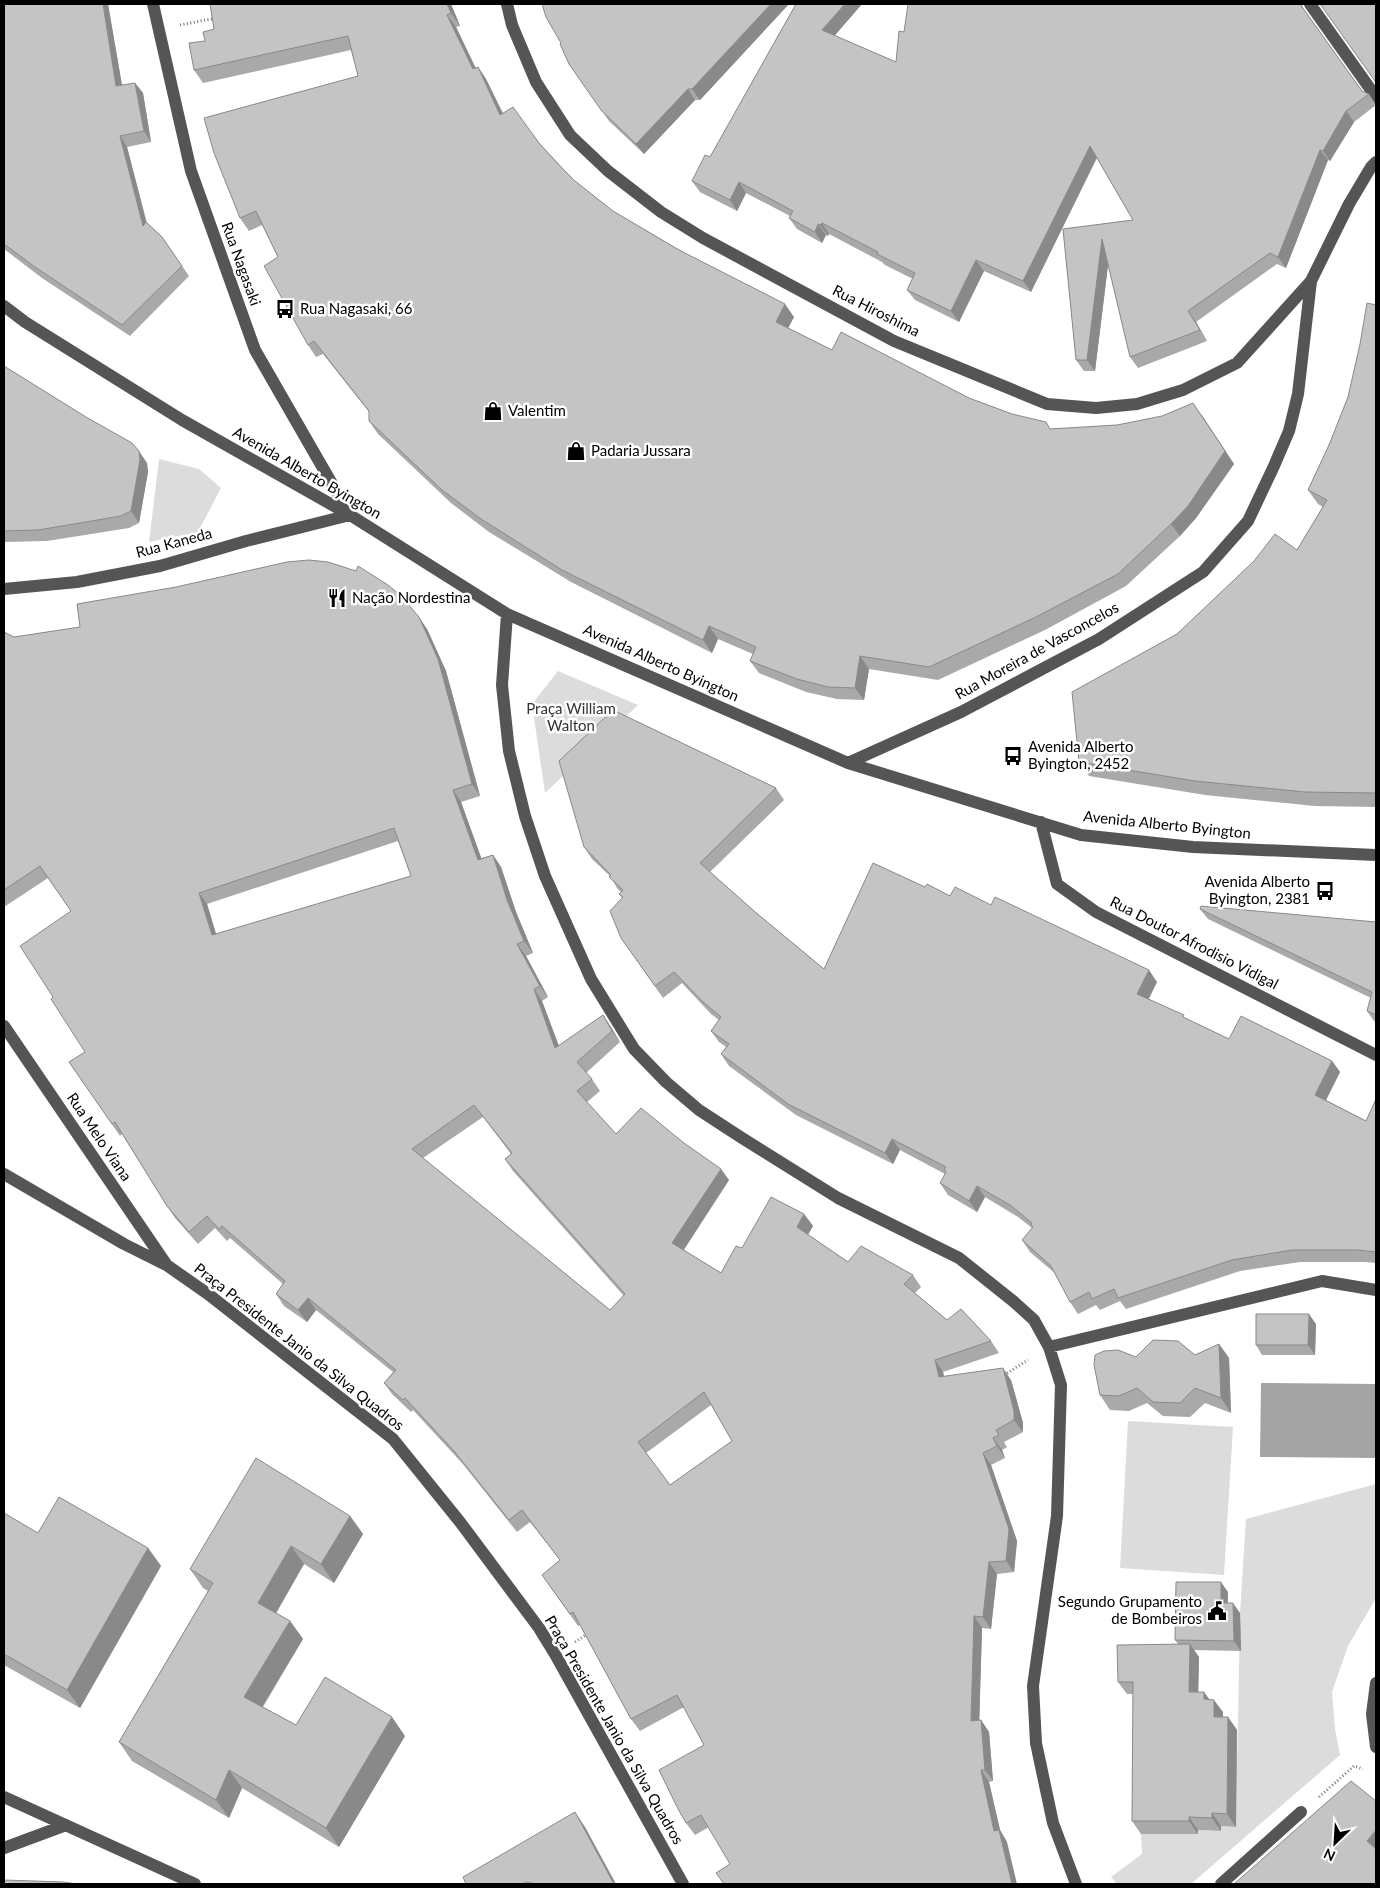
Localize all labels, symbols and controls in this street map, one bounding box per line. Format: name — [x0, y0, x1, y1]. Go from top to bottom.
street label: Rua Nagasaki — [218, 219, 265, 308]
street label: Rua Hiroshima — [830, 280, 923, 340]
bus stop icon: Rua Nagasaki, 66 — [274, 298, 296, 320]
place label: Rua Nagasaki, 66 — [300, 299, 413, 317]
shop icon: Valentim — [482, 400, 504, 422]
place label: Valentim — [508, 401, 566, 419]
street label: Avenida Alberto Byington — [230, 422, 385, 522]
shop icon: Padaria Jussara — [565, 440, 587, 462]
place label: Padaria Jussara — [591, 441, 691, 459]
street label: Rua Kaneda — [134, 523, 214, 561]
restaurant icon: Nação Nordestina — [326, 587, 348, 609]
place label: Nação Nordestina — [352, 588, 470, 606]
street label: Rua Moreira de Vasconcelos — [952, 598, 1121, 703]
street label: Avenida Alberto Byington — [581, 620, 742, 705]
park label: Praça William Walton — [526, 699, 616, 734]
place label: Avenida Alberto Byington, 2452 — [1028, 737, 1133, 772]
bus stop icon: Avenida Alberto Byington, 2452 — [1002, 745, 1024, 767]
street label: Avenida Alberto Byington — [1082, 806, 1252, 842]
place label: Avenida Alberto Byington, 2381 — [1205, 872, 1310, 907]
bus stop icon: Avenida Alberto Byington, 2381 — [1314, 880, 1336, 902]
street label: Rua Doutor Afrodisio Vidigal — [1107, 892, 1282, 992]
street label: Rua Melo Viana — [64, 1089, 136, 1184]
street label: Praça Presidente Janio da Silva Quadros — [191, 1259, 408, 1434]
place label: Segundo Grupamento de Bombeiros — [1058, 1592, 1202, 1627]
public building icon: Segundo Grupamento de Bombeiros — [1206, 1600, 1228, 1622]
street label: Praça Presidente Janio da Silva Quadros — [542, 1612, 688, 1847]
north arrow — [1310, 1818, 1360, 1868]
text: N — [1321, 1845, 1338, 1865]

